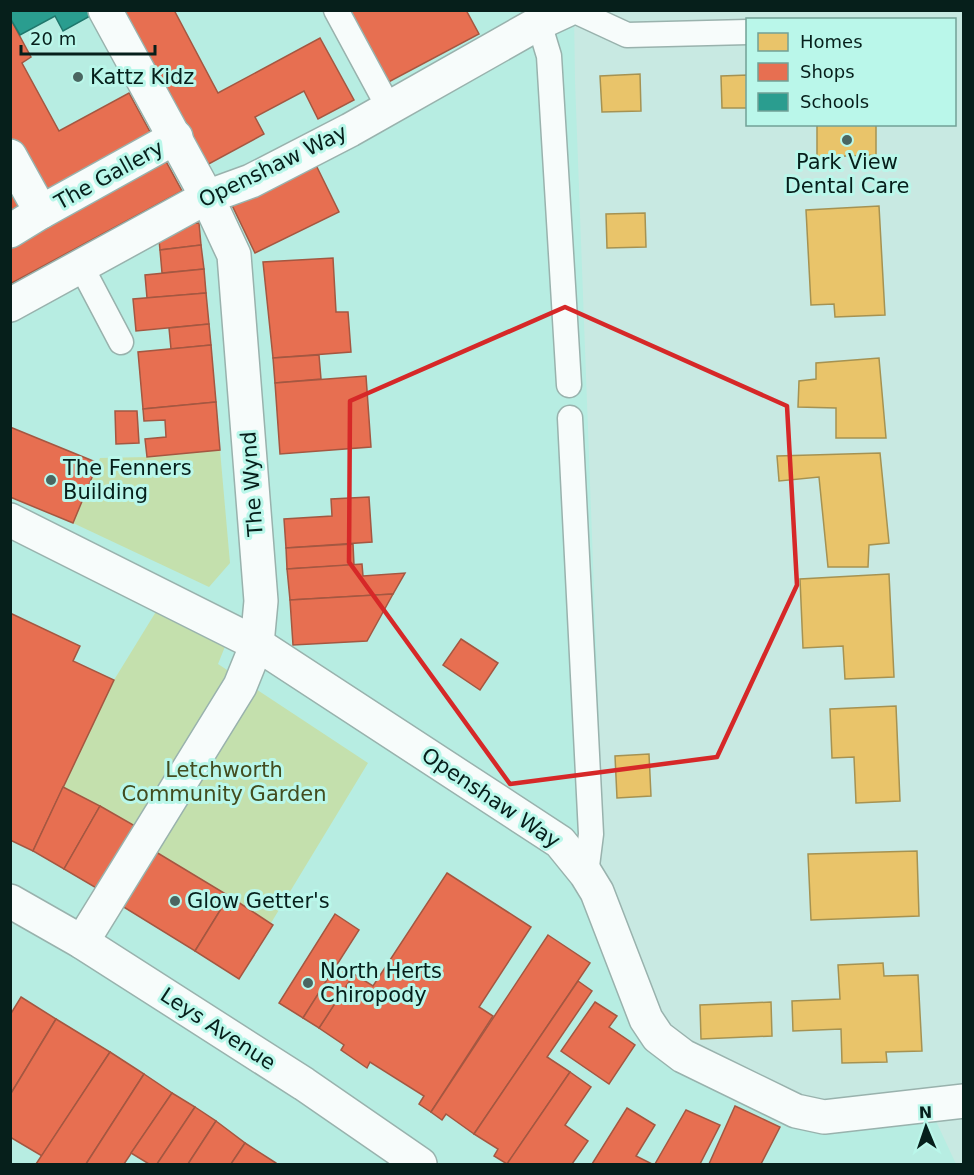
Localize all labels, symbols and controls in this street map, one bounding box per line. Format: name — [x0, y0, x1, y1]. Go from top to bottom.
scale bar — [21, 18, 154, 56]
legend — [746, 18, 956, 126]
text: 20 m — [30, 28, 76, 49]
text: Homes — [800, 31, 863, 52]
text: Shops — [800, 61, 855, 82]
place label: Kattz Kidz — [90, 65, 194, 89]
marker: Kattz Kidz — [71, 70, 85, 84]
text: Schools — [800, 91, 869, 112]
street label: Openshaw Way — [195, 120, 351, 212]
marker: Park View Dental Care — [840, 133, 854, 147]
street label: The Gallery — [50, 135, 168, 215]
place label: Park View Dental Care — [785, 150, 909, 198]
street label: The Wynd — [236, 431, 268, 538]
place label: The Fenners Building — [62, 456, 192, 504]
marker: The Fenners Building — [44, 473, 58, 487]
street label: Openshaw Way — [417, 743, 565, 853]
park label: Letchworth Community Garden — [121, 758, 327, 806]
place label: Glow Getter's — [187, 889, 330, 913]
marker: Glow Getter's — [168, 894, 182, 908]
place label: North Herts Chiropody — [320, 959, 442, 1007]
marker: North Herts Chiropody — [301, 976, 315, 990]
street label: Leys Avenue — [156, 983, 280, 1075]
north arrow — [896, 1097, 956, 1157]
text: N — [918, 1103, 933, 1122]

